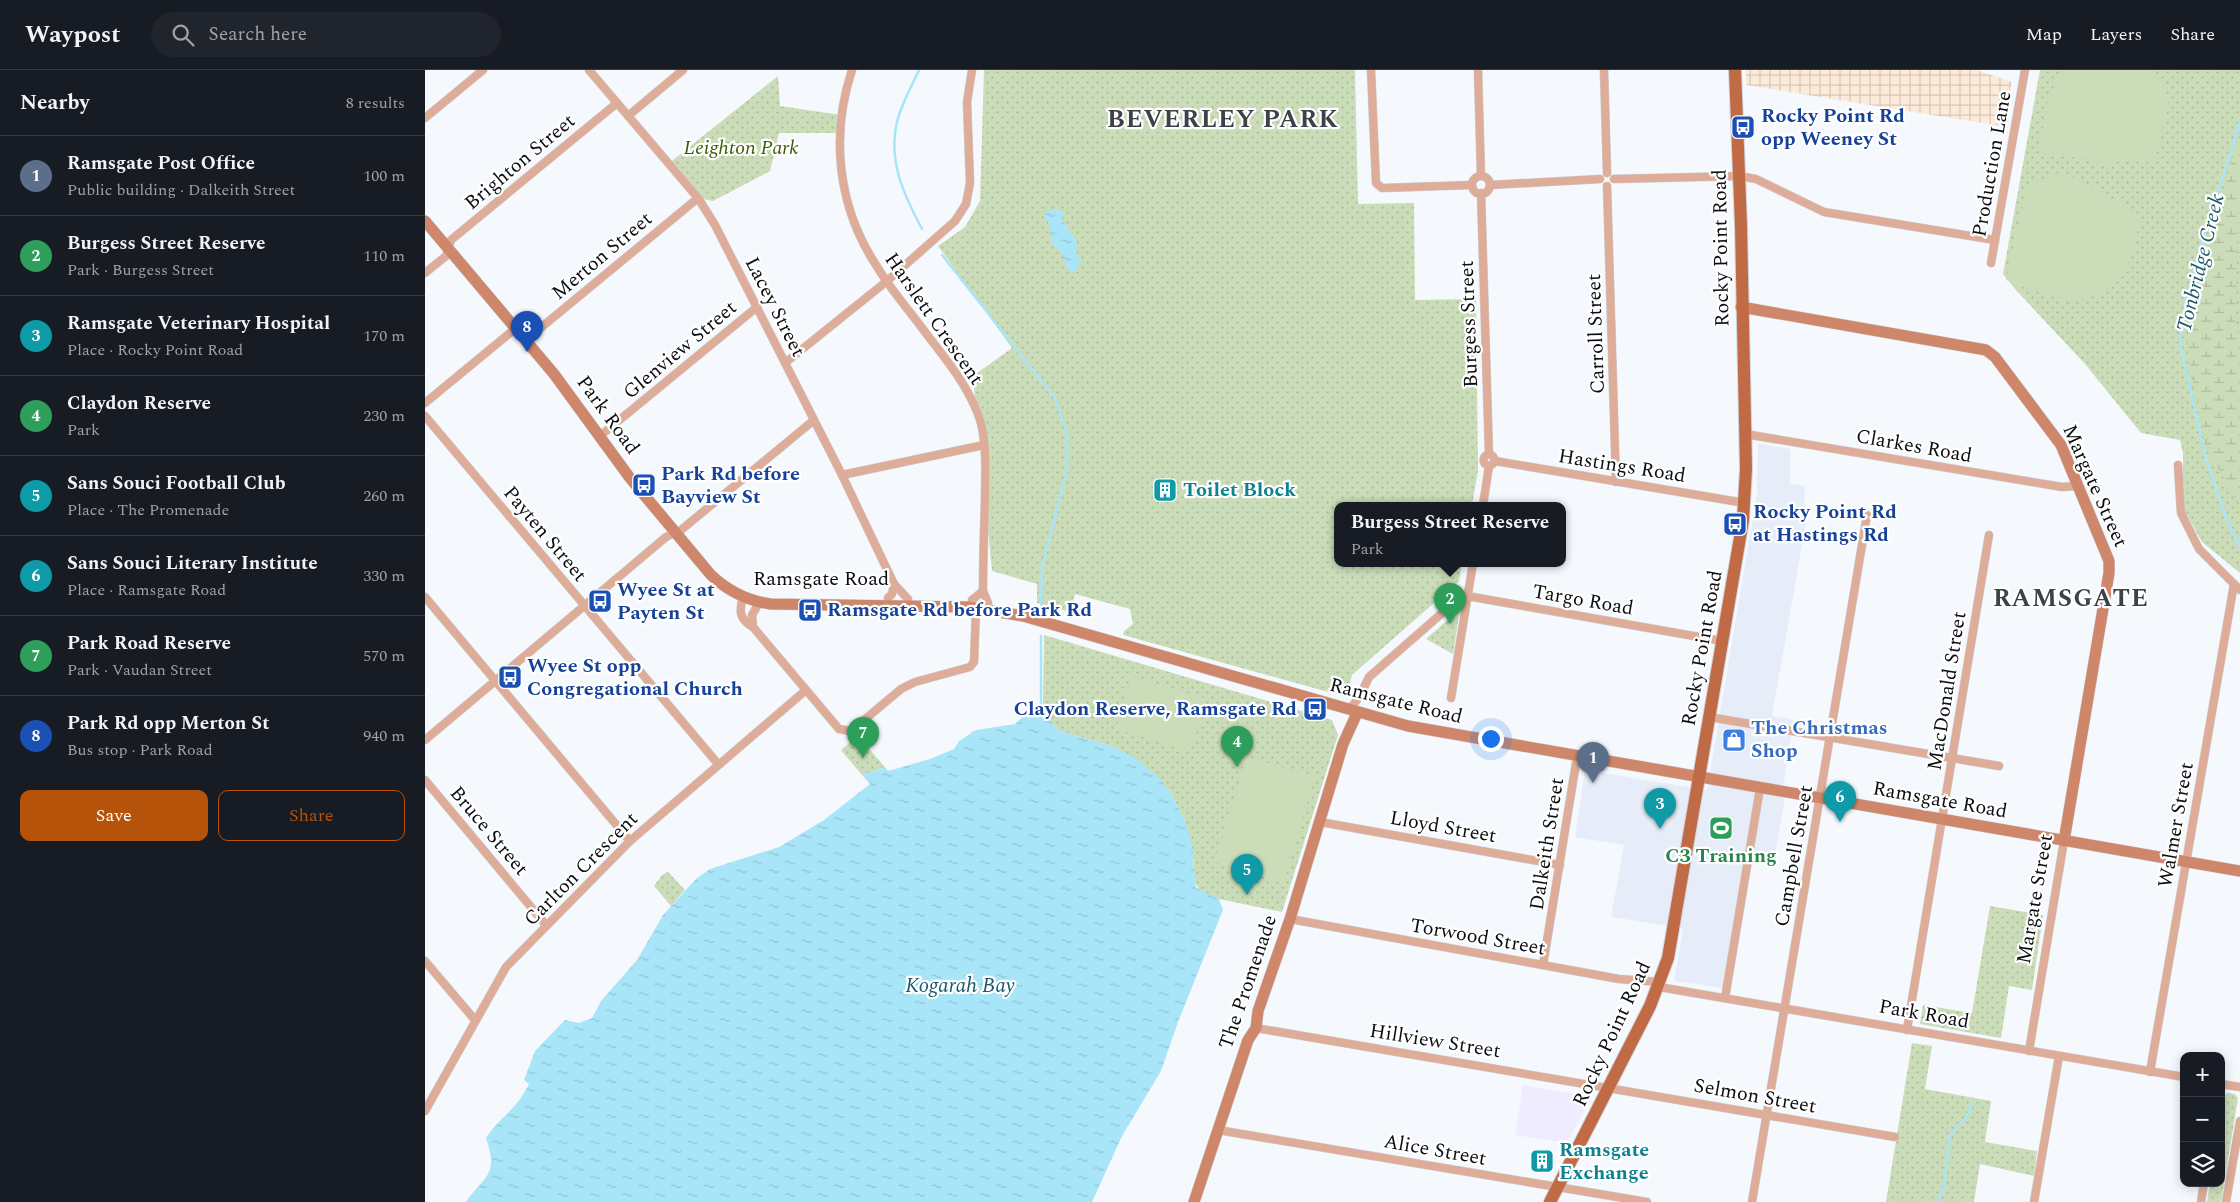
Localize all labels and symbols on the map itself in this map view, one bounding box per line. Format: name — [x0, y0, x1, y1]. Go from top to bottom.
street label: Production Lane — [1964, 89, 2020, 239]
district label: BEVERLEY PARK — [1107, 101, 1339, 139]
place label: Rocky Point Rd opp Weeney St — [1761, 101, 1905, 154]
street label: Brighton Street — [458, 107, 582, 217]
bus stop icon: Rocky Point Rd opp Weeney St — [1730, 114, 1756, 140]
park label: Leighton Park — [683, 133, 799, 163]
street label: Rocky Point Road — [1705, 169, 1737, 327]
water label: Tonbridge Creek — [2168, 190, 2234, 335]
street label: Merton Street — [545, 205, 659, 307]
street label: Harslett Crescent — [877, 246, 991, 392]
street label: Lacey Street — [737, 252, 813, 362]
street label: Burgess Street — [1452, 260, 1486, 388]
street label: Carroll Street — [1579, 273, 1613, 395]
street label: Glenview Street — [617, 293, 743, 407]
pin: 8 — [511, 311, 543, 352]
street label: Park Road — [569, 369, 647, 461]
street label: Margate Street — [2055, 420, 2135, 552]
street label: Clarkes Road — [1854, 421, 1974, 471]
street label: Hastings Road — [1556, 441, 1688, 491]
place label: Park Rd before Bayview St — [661, 459, 800, 512]
bus stop icon: Park Rd before Bayview St — [631, 472, 657, 498]
place label: Toilet Block — [1183, 475, 1296, 505]
building icon: Toilet Block — [1152, 477, 1178, 503]
street label: Payten Street — [496, 479, 594, 589]
place label: Rocky Point Rd at Hastings Rd — [1753, 497, 1897, 550]
bus stop icon: Rocky Point Rd at Hastings Rd — [1722, 511, 1748, 537]
street label: Ramsgate Road — [753, 564, 889, 594]
street label: Rocky Point Road — [1674, 568, 1730, 728]
place label: Wyee St at Payten St — [617, 575, 715, 628]
street label: Targo Road — [1530, 576, 1636, 624]
district label: RAMSGATE — [1993, 580, 2149, 618]
pin: 2 — [1434, 583, 1466, 624]
bus stop icon: Wyee St at Payten St — [587, 588, 613, 614]
place label: Ramsgate Rd before Park Rd — [827, 595, 1092, 625]
bus stop icon: Ramsgate Rd before Park Rd — [797, 597, 823, 623]
street label: MacDonald Street — [1920, 609, 1974, 773]
place label: Wyee St opp Congregational Church — [527, 651, 743, 704]
bus stop icon: Wyee St opp Congregational Church — [497, 664, 523, 690]
street label: Ramsgate Road — [1326, 670, 1466, 732]
place label: Claydon Reserve, Ramsgate Rd — [1014, 694, 1297, 724]
bus stop icon: Claydon Reserve, Ramsgate Rd — [1302, 696, 1328, 722]
place label: The Christmas Shop — [1751, 713, 1888, 766]
pin: 7 — [847, 717, 879, 758]
pin: 4 — [1221, 726, 1253, 767]
your location — [1478, 726, 1504, 752]
shop icon: The Christmas Shop — [1721, 727, 1747, 753]
pin: 1 — [1577, 742, 1609, 783]
street label: Walmer Street — [2150, 760, 2202, 890]
street label: Ramsgate Road — [1870, 773, 2010, 827]
street label: Dalkeith Street — [1522, 775, 1572, 913]
street label: Bruce Street — [442, 780, 536, 882]
pin: 6 — [1824, 781, 1856, 822]
street label: Campbell Street — [1767, 783, 1821, 929]
pin: 3 — [1644, 788, 1676, 829]
street label: Lloyd Street — [1387, 803, 1499, 851]
street label: Carlton Crescent — [517, 805, 645, 933]
sports icon: C3 Training — [1708, 815, 1734, 841]
street label: Margate Street — [2009, 832, 2061, 966]
place label: C3 Training — [1665, 841, 1777, 871]
pin: 5 — [1231, 854, 1263, 895]
street label: Torwood Street — [1408, 910, 1548, 964]
street label: The Promenade — [1211, 911, 1285, 1053]
street label: Rocky Point Road — [1565, 956, 1659, 1112]
water label: Kogarah Bay — [905, 970, 1015, 1002]
street label: Park Road — [1876, 991, 1972, 1037]
street label: Hillview Street — [1367, 1016, 1503, 1066]
street label: Selmon Street — [1691, 1070, 1819, 1122]
street label: Alice Street — [1381, 1126, 1489, 1174]
place label: Ramsgate Exchange — [1559, 1135, 1649, 1188]
building icon: Ramsgate Exchange — [1529, 1148, 1555, 1174]

